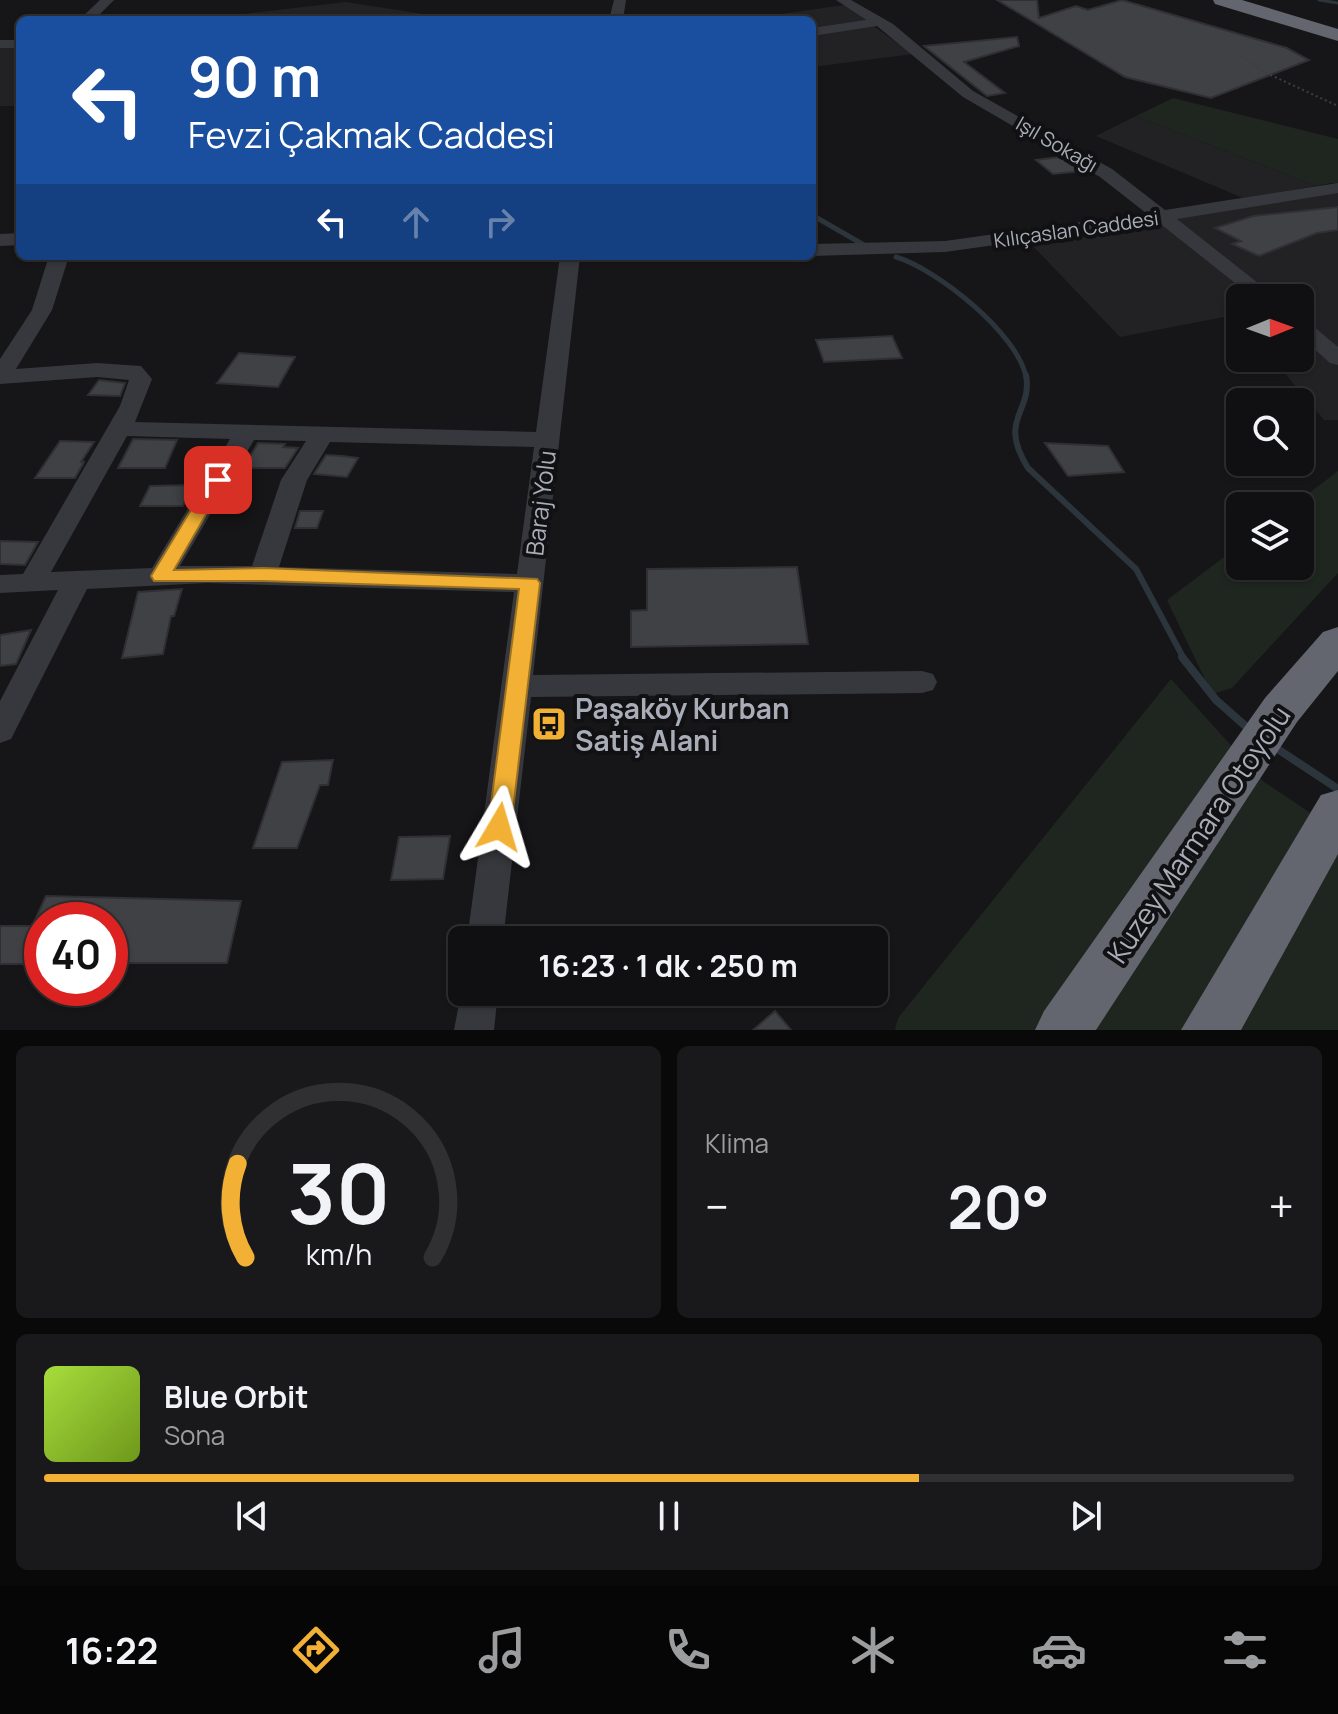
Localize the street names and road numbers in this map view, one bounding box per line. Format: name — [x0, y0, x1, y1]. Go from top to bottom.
street label: Işıl Sokağı — [1011, 110, 1103, 178]
street label: Kılıçaslan Caddesi — [992, 204, 1160, 254]
street label: Baraj Yolu — [517, 448, 563, 558]
street label: Kuzey Marmara Otoyolu — [1098, 698, 1298, 970]

